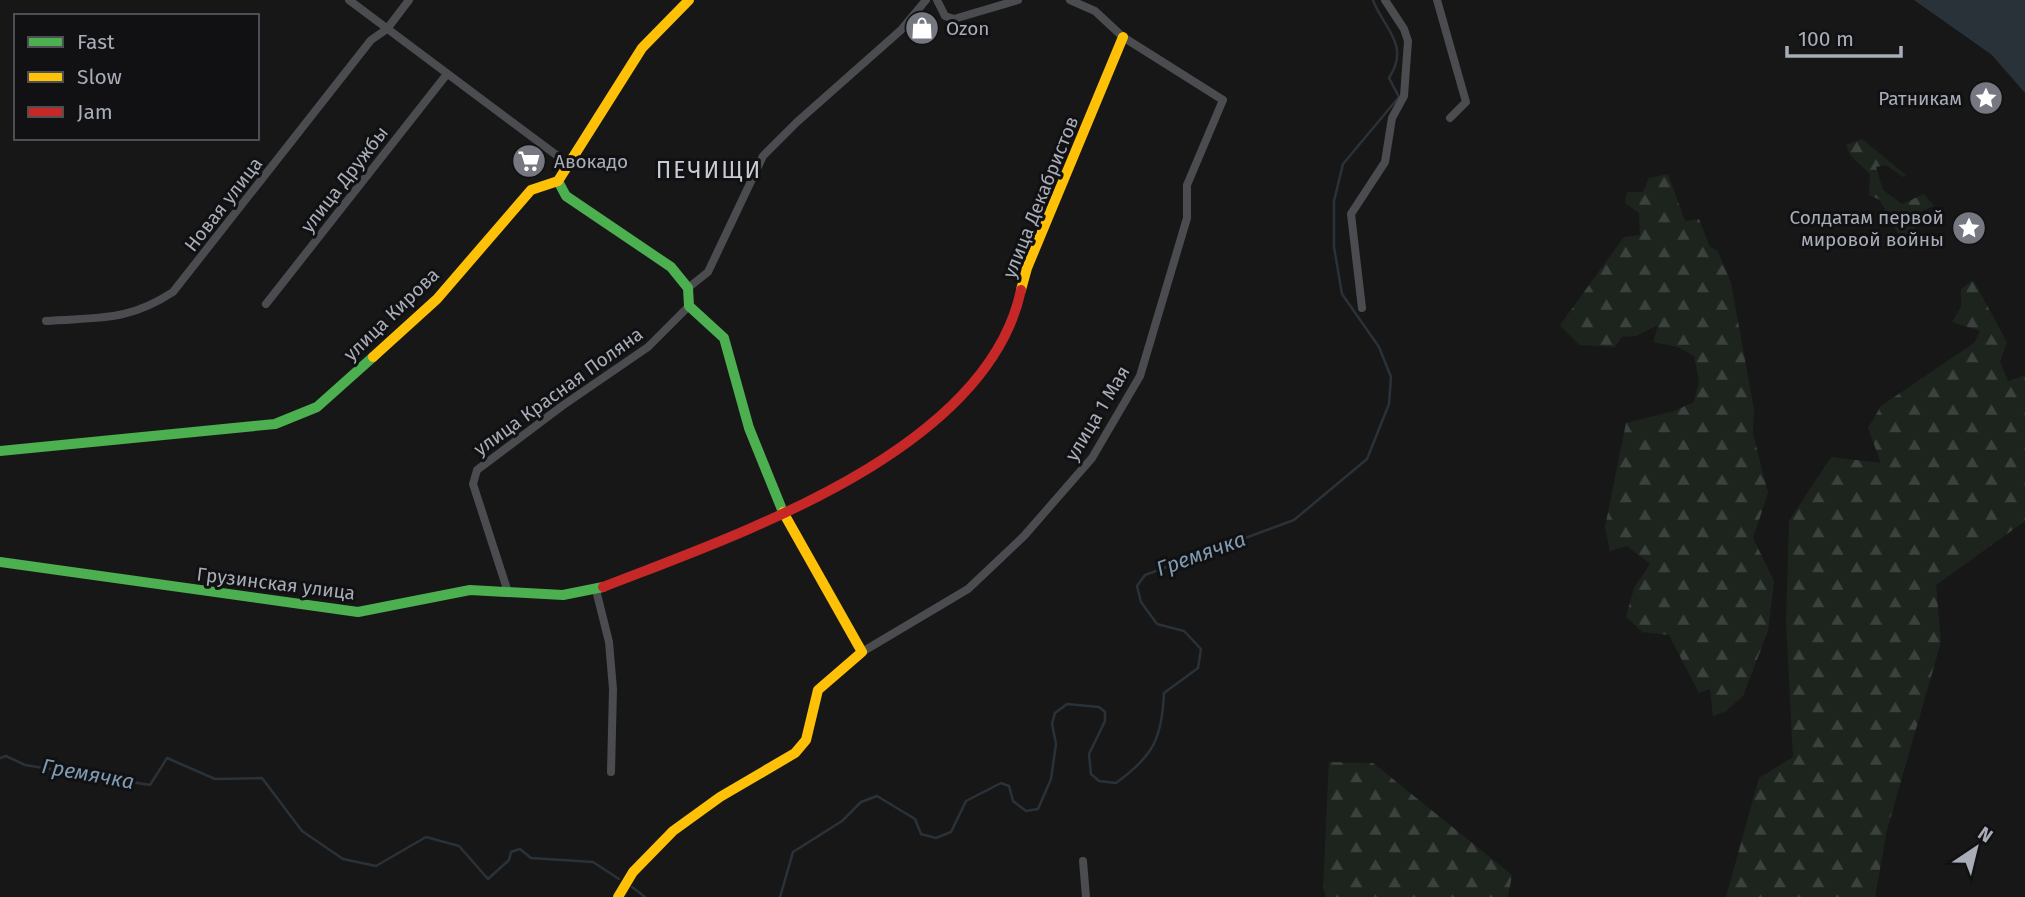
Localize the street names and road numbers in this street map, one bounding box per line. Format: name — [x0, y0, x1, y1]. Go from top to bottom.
street label: улица Декабристов — [997, 113, 1083, 281]
street label: улица Дружбы — [296, 122, 393, 237]
street label: Новая улица — [179, 153, 267, 256]
street label: улица Кирова — [339, 263, 444, 366]
street label: улица Красная Поляна — [469, 322, 647, 461]
street label: улица 1 Мая — [1060, 362, 1135, 465]
street label: Грузинская улица — [195, 562, 357, 605]

